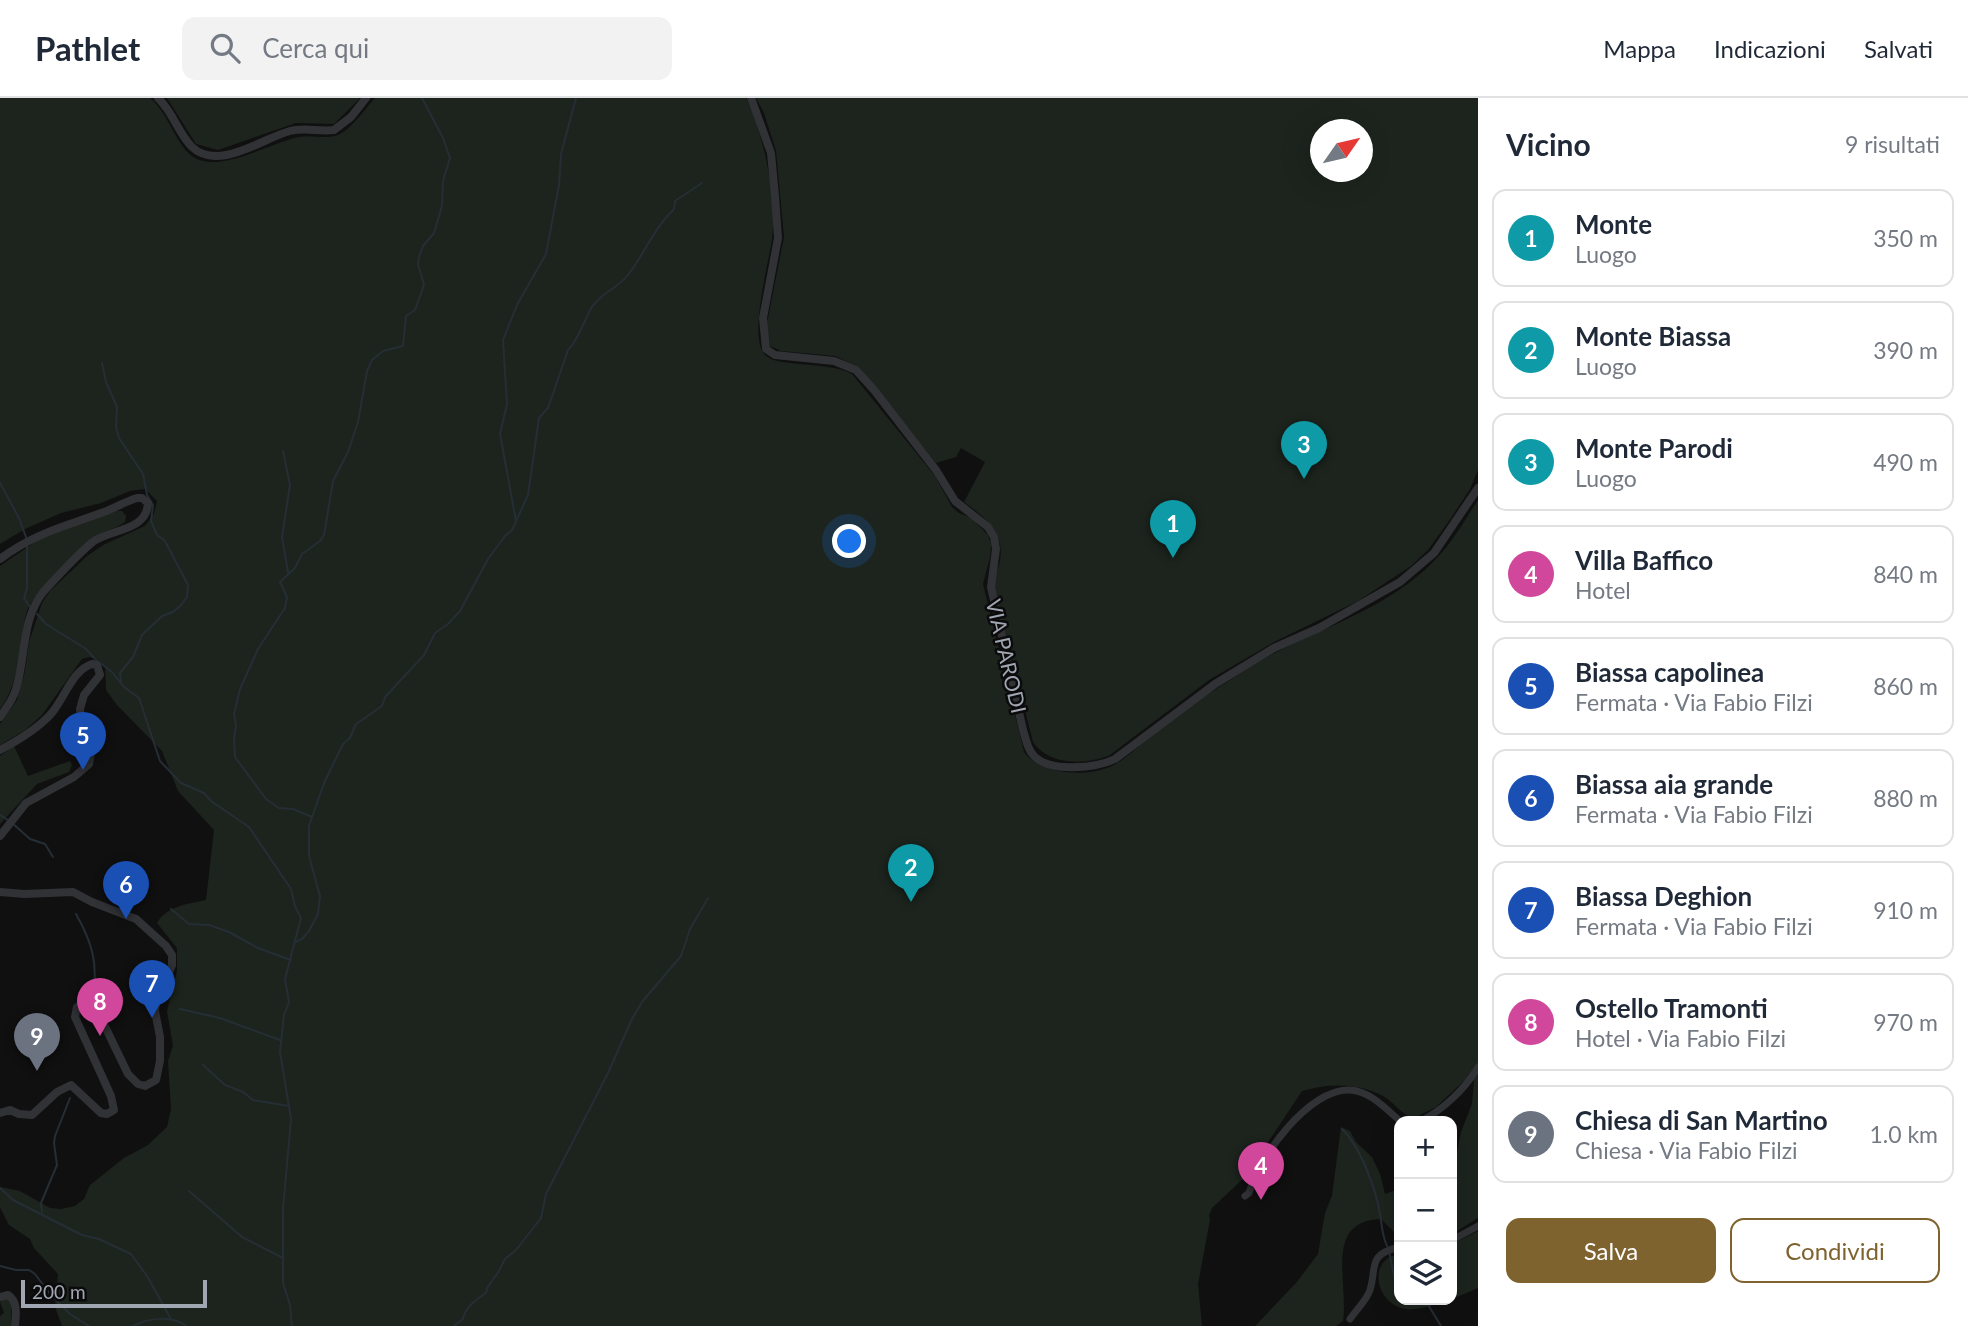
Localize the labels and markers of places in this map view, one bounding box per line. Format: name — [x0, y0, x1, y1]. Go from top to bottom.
pin: 3 — [1281, 421, 1327, 479]
pin: 1 — [1150, 500, 1196, 558]
pin: 5 — [60, 712, 106, 770]
pin: 2 — [888, 844, 934, 902]
pin: 6 — [103, 861, 149, 919]
pin: 7 — [129, 960, 175, 1018]
pin: 8 — [77, 978, 123, 1036]
pin: 9 — [14, 1013, 60, 1071]
pin: 4 — [1238, 1142, 1284, 1200]

